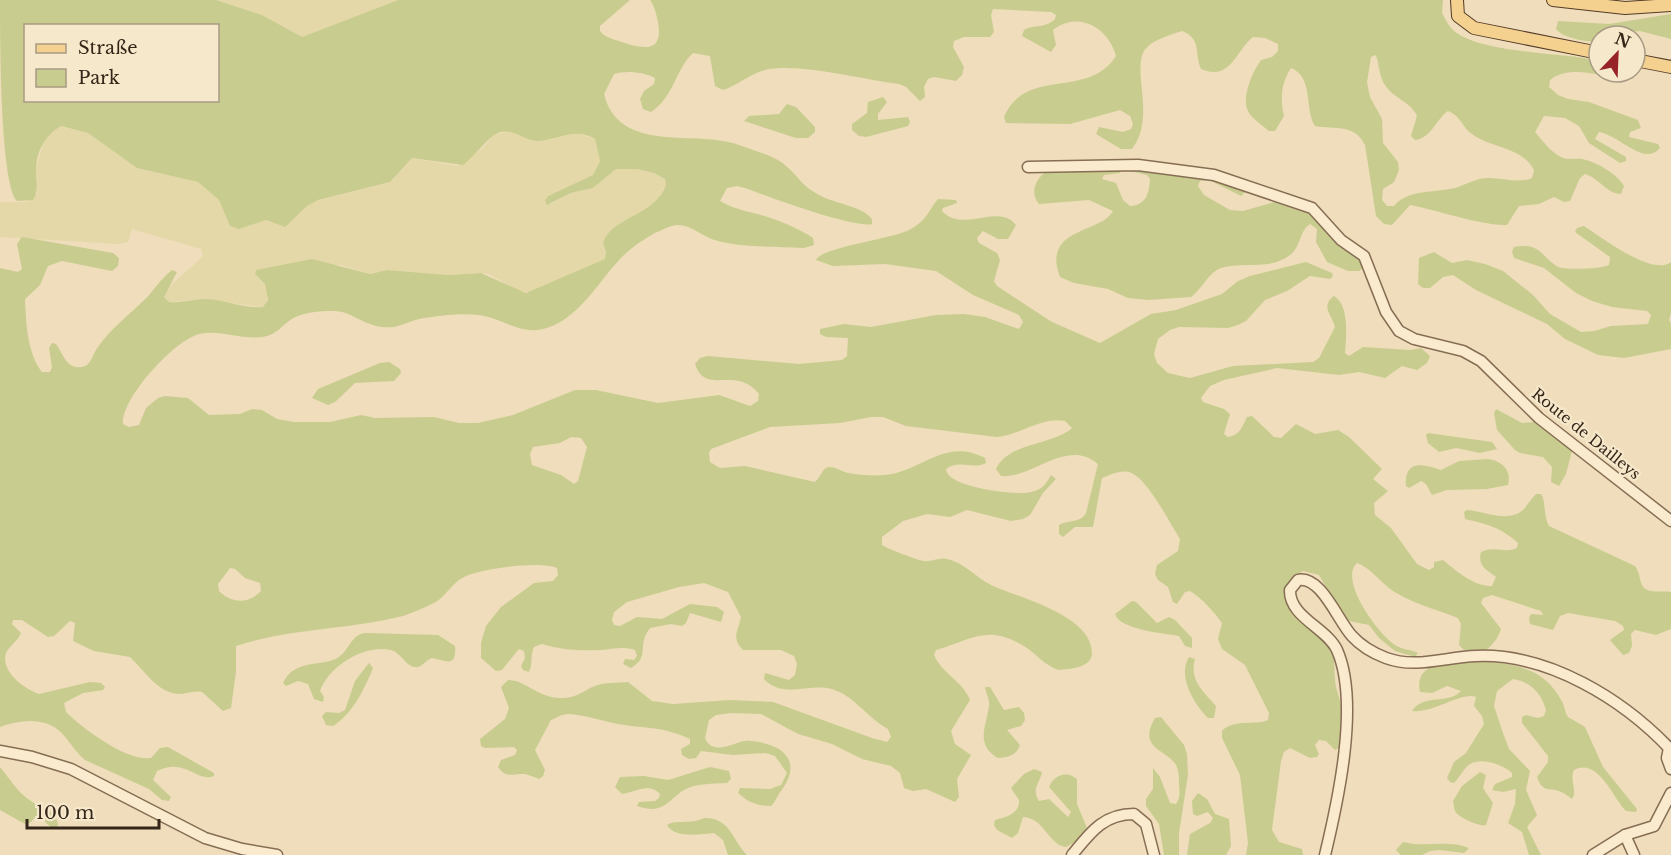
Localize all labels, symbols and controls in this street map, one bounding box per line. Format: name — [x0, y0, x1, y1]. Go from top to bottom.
legend — [24, 24, 219, 102]
north arrow — [1587, 24, 1647, 84]
text: N — [1612, 28, 1634, 52]
text: Straße — [78, 37, 138, 59]
text: Park — [78, 67, 120, 89]
street label: Route de Dailleys — [1528, 384, 1645, 483]
scale bar — [27, 792, 159, 830]
text: 100 m — [36, 802, 94, 824]

